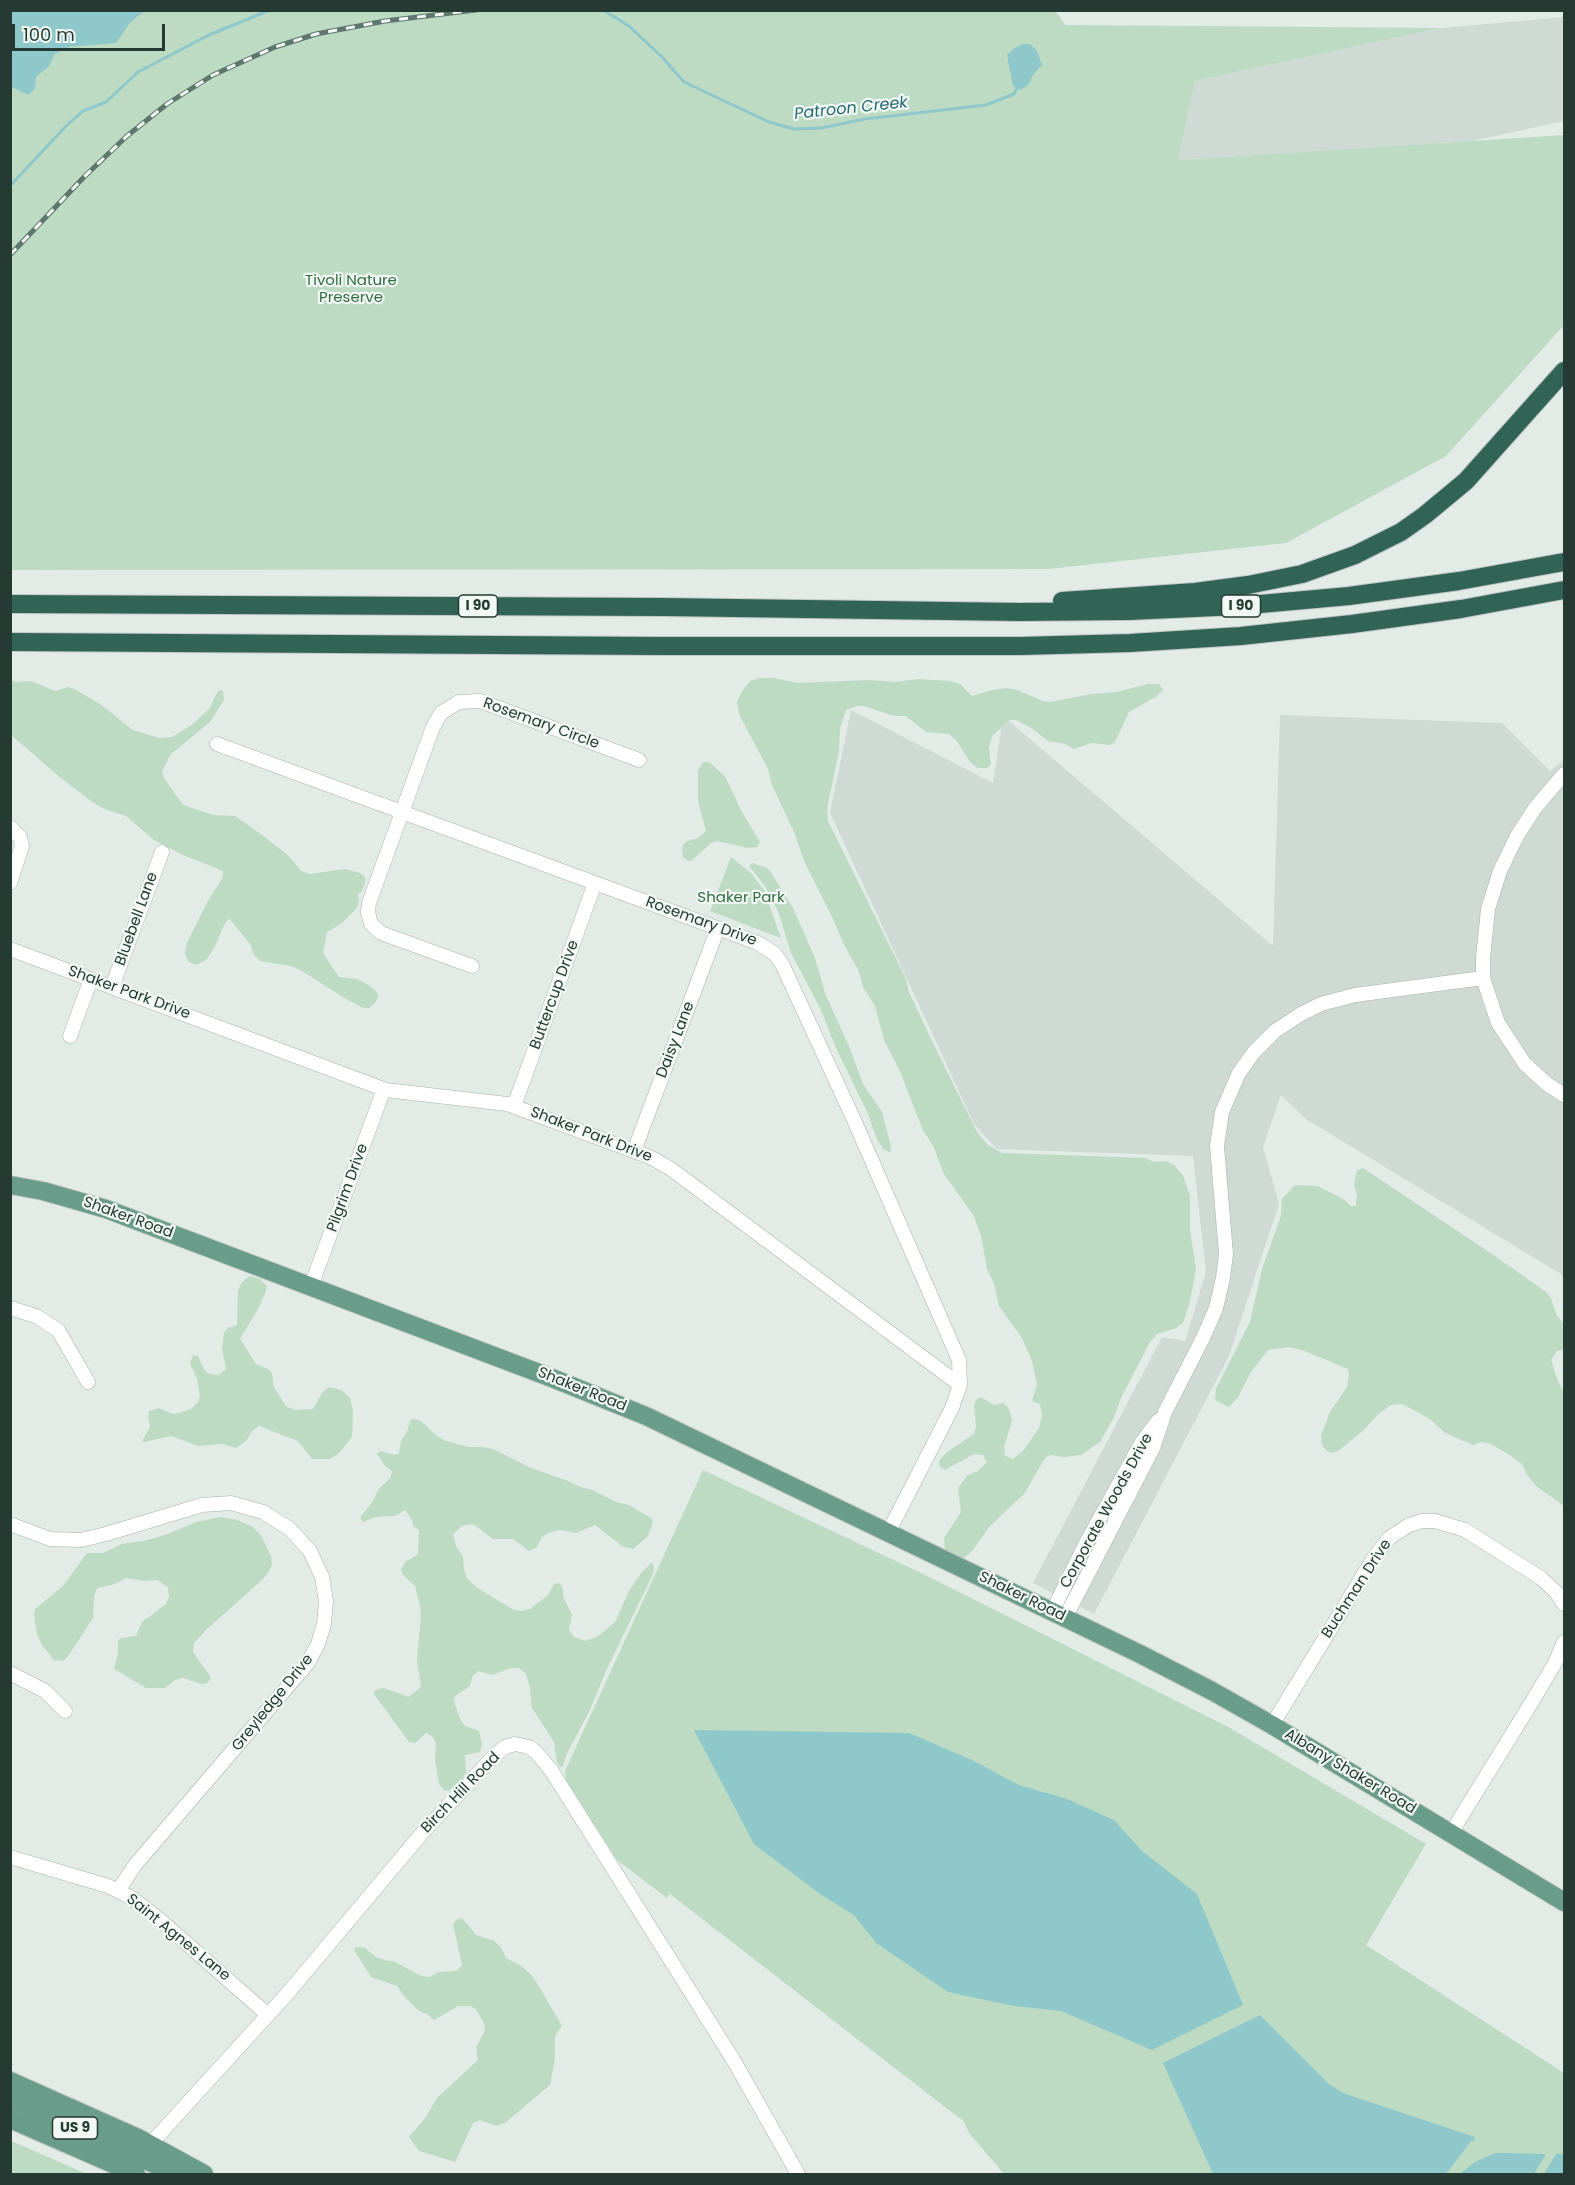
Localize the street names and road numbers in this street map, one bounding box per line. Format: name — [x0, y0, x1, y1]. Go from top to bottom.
road number: I 90 — [458, 595, 498, 617]
road number: I 90 — [1222, 595, 1260, 617]
street label: Rosemary Circle — [480, 695, 602, 753]
street label: Bluebell Lane — [112, 870, 162, 968]
street label: Rosemary Drive — [643, 894, 759, 950]
street label: Buttercup Drive — [527, 938, 583, 1052]
street label: Shaker Park Drive — [65, 962, 193, 1024]
street label: Daisy Lane — [653, 999, 699, 1081]
street label: Shaker Park Drive — [528, 1103, 654, 1167]
street label: Pilgrim Drive — [324, 1141, 372, 1235]
street label: Shaker Road — [81, 1193, 175, 1243]
street label: Shaker Road — [535, 1364, 629, 1416]
street label: Corporate Woods Drive — [1057, 1430, 1157, 1592]
street label: Buchman Drive — [1318, 1536, 1396, 1642]
street label: Shaker Road — [976, 1568, 1068, 1626]
street label: Greyledge Drive — [229, 1651, 317, 1755]
street label: Albany Shaker Road — [1281, 1726, 1419, 1818]
street label: Birch Hill Road — [418, 1749, 504, 1837]
street label: Saint Agnes Lane — [123, 1891, 233, 1985]
road number: US 9 — [52, 2117, 98, 2139]

